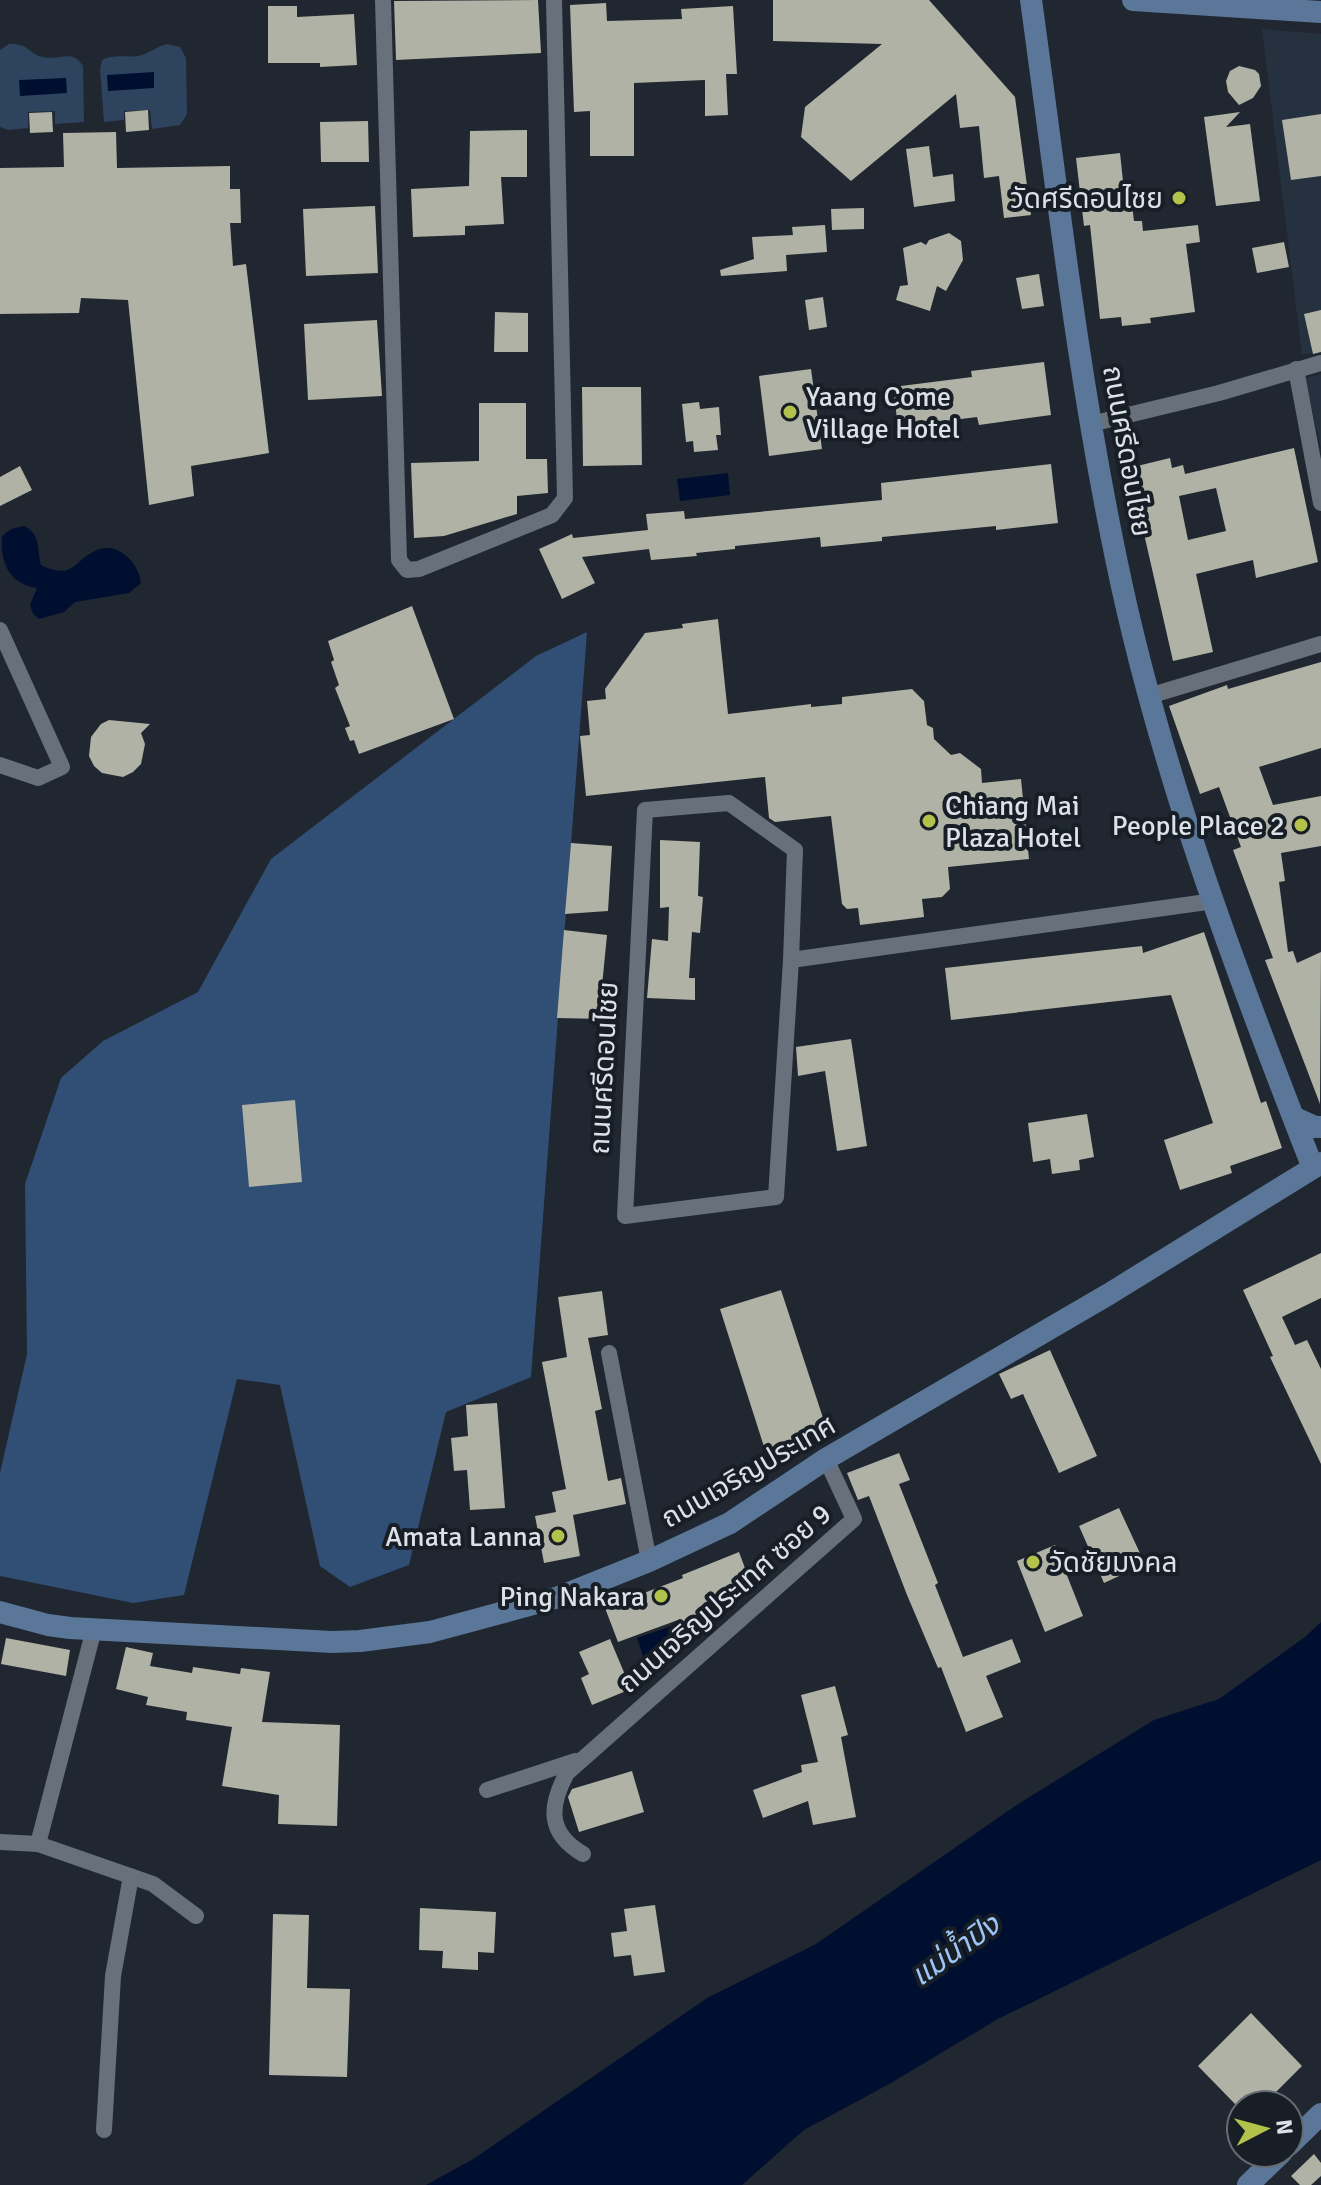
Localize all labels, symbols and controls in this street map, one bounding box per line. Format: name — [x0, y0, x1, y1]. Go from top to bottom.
place label: วัดศรีดอนไชย — [1010, 182, 1163, 216]
marker: วัดศรีดอนไชย — [1170, 189, 1188, 207]
street label: ถนนศรีดอนไชย — [1095, 363, 1159, 539]
place label: Yaang Come Village Hotel — [806, 380, 960, 446]
marker: Yaang Come Village Hotel — [781, 403, 799, 421]
place label: Chiang Mai Plaza Hotel — [945, 789, 1081, 855]
place label: People Place 2 — [1112, 809, 1285, 843]
marker: Chiang Mai Plaza Hotel — [920, 812, 938, 830]
marker: People Place 2 — [1292, 816, 1310, 834]
street label: ถนนศรีดอนไชย — [582, 981, 626, 1155]
street label: ถนนเจริญประเทศ — [655, 1408, 842, 1535]
street label: ถนนเจริญประเทศ ซอย 9 — [611, 1497, 838, 1701]
place label: Amata Lanna — [385, 1520, 542, 1554]
marker: Amata Lanna — [549, 1527, 567, 1545]
place label: วัดชัยมงคล — [1049, 1546, 1177, 1580]
marker: วัดชัยมงคล — [1024, 1553, 1042, 1571]
place label: Ping Nakara — [500, 1580, 645, 1614]
marker: Ping Nakara — [652, 1587, 670, 1605]
water label: แม่น้ำปิง — [902, 1903, 1009, 1994]
north arrow — [1225, 2089, 1305, 2169]
text: N — [1270, 2118, 1299, 2136]

